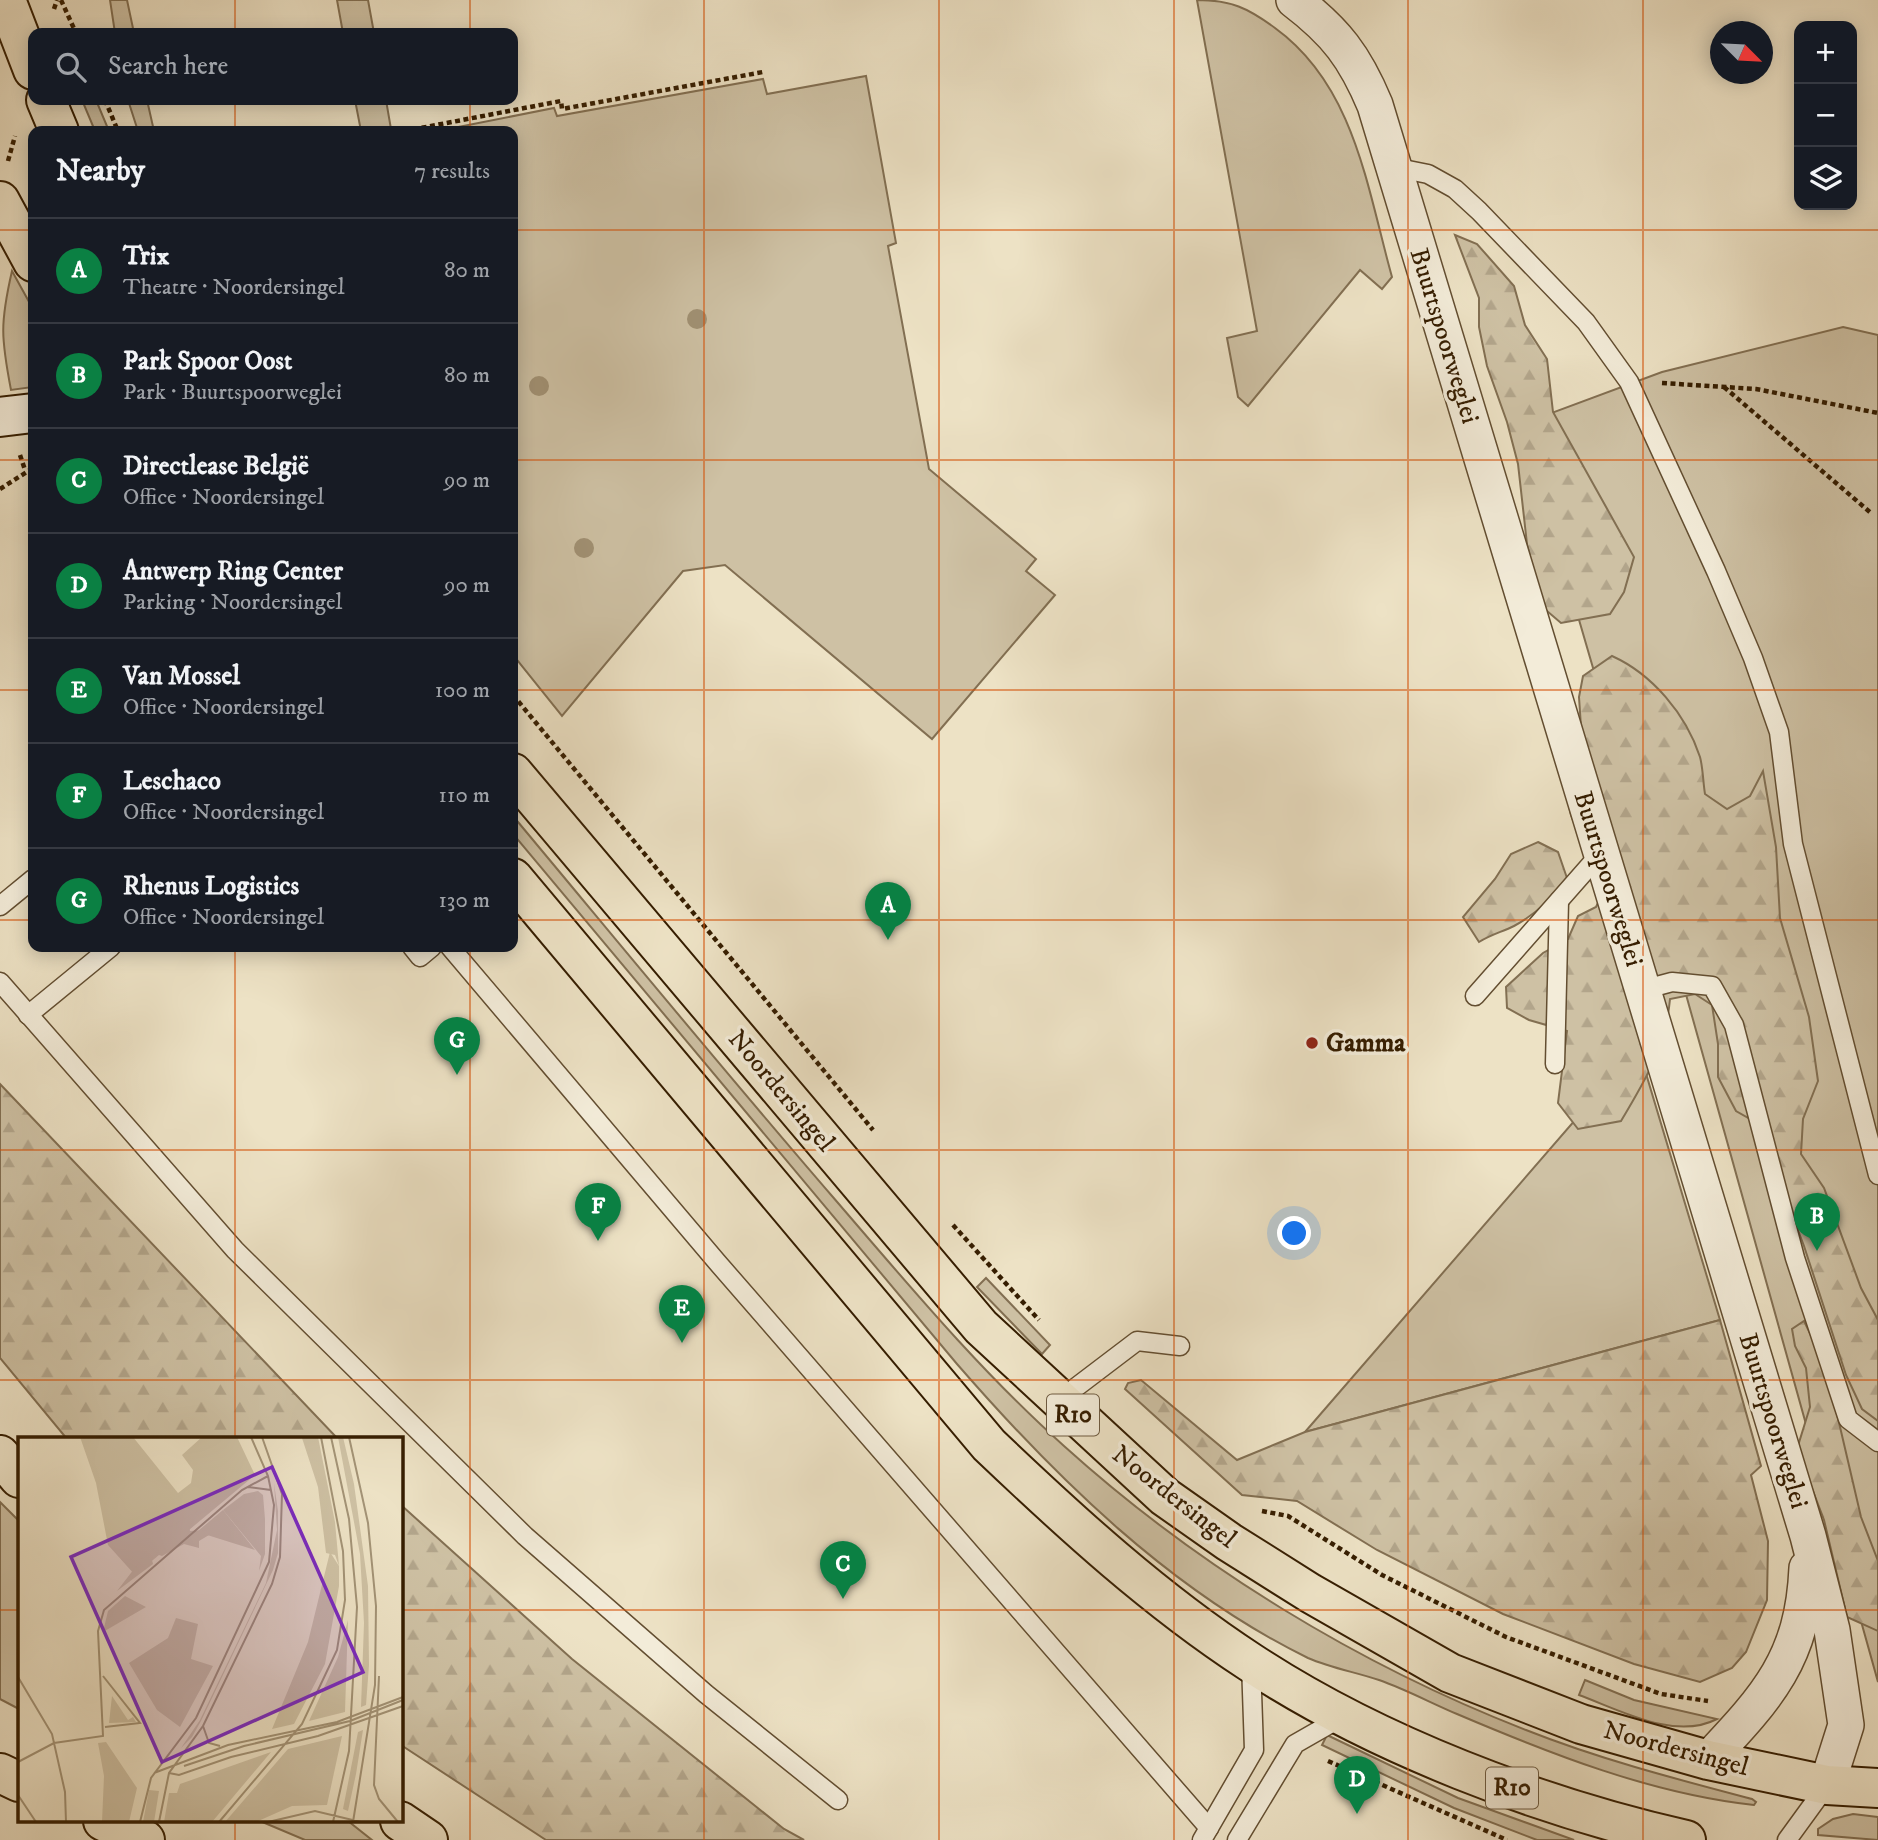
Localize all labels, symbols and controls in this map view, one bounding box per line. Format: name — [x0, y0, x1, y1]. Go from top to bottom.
north arrow — [1710, 21, 1773, 84]
map controls — [1794, 21, 1857, 210]
button: + — [1794, 21, 1857, 84]
search box — [28, 28, 518, 105]
icon: search — [52, 48, 90, 86]
text: Search here — [108, 50, 228, 83]
button: − — [1794, 84, 1857, 147]
button: layers — [1794, 147, 1857, 210]
text: Nearby — [56, 153, 145, 190]
text: 7 results — [414, 157, 490, 186]
text: Trix — [123, 240, 169, 273]
street label: Buurtspoorweglei — [1402, 244, 1486, 428]
text: A — [72, 256, 86, 285]
text: 80 m — [444, 256, 490, 285]
text: Theatre · Noordersingel — [123, 273, 345, 302]
text: Park Spoor Oost — [123, 345, 292, 378]
text: B — [72, 361, 86, 390]
text: 80 m — [444, 361, 490, 390]
text: Park · Buurtspoorweglei — [123, 378, 342, 407]
text: Directlease België — [123, 450, 309, 483]
text: C — [71, 466, 87, 495]
text: 90 m — [444, 466, 490, 495]
text: Office · Noordersingel — [123, 483, 324, 512]
text: Antwerp Ring Center — [123, 555, 343, 588]
text: D — [70, 571, 88, 600]
text: 90 m — [444, 571, 490, 600]
text: Parking · Noordersingel — [123, 588, 343, 617]
text: Van Mossel — [123, 660, 240, 693]
text: E — [71, 676, 87, 705]
text: 100 m — [435, 676, 490, 705]
text: Office · Noordersingel — [123, 693, 324, 722]
text: Leschaco — [123, 765, 221, 798]
text: F — [72, 781, 86, 810]
text: 110 m — [439, 781, 490, 810]
street label: Buurtspoorweglei — [1566, 787, 1650, 971]
text: Office · Noordersingel — [123, 798, 324, 827]
text: Rhenus Logistics — [123, 870, 299, 903]
pin: A — [865, 882, 911, 940]
text: G — [71, 886, 87, 915]
text: 130 m — [438, 886, 490, 915]
text: Office · Noordersingel — [123, 903, 324, 932]
pin: G — [434, 1017, 480, 1075]
street label: Noordersingel — [720, 1023, 842, 1159]
place label: Gamma — [1326, 1027, 1406, 1060]
marker: Gamma — [1304, 1035, 1320, 1051]
pin: F — [575, 1183, 621, 1241]
pin: B — [1794, 1193, 1840, 1251]
your location — [1277, 1216, 1311, 1250]
pin: E — [659, 1285, 705, 1343]
street label: Buurtspoorweglei — [1731, 1329, 1815, 1513]
road number: R10 — [1047, 1394, 1099, 1436]
inset map — [18, 1437, 402, 1822]
street label: Noordersingel — [1105, 1438, 1243, 1556]
pin: C — [820, 1541, 866, 1599]
street label: Noordersingel — [1600, 1714, 1753, 1784]
pin: D — [1334, 1756, 1380, 1814]
road number: R10 — [1486, 1768, 1538, 1808]

